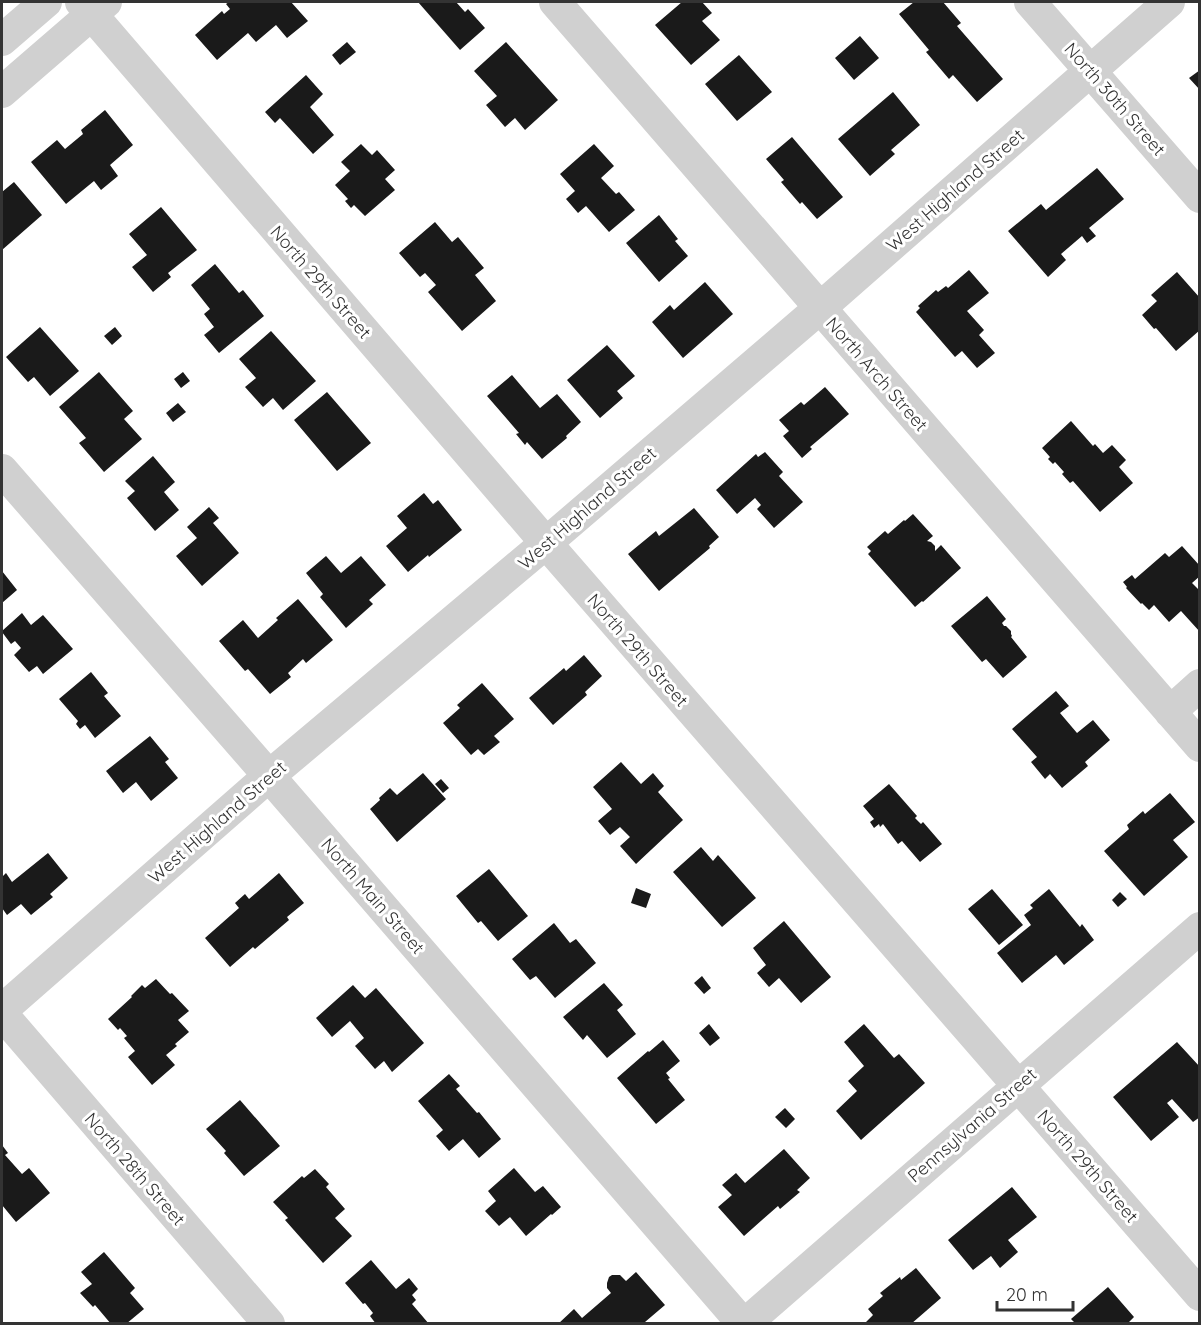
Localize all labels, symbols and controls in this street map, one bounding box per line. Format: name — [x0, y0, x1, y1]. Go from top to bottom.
street label: North 30th Street — [1059, 38, 1171, 160]
street label: West Highland Street — [881, 124, 1029, 256]
street label: North 29th Street — [266, 221, 376, 343]
street label: North Arch Street — [821, 312, 933, 436]
street label: West Highland Street — [513, 442, 661, 574]
street label: North 29th Street — [583, 589, 693, 711]
street label: West Highland Street — [143, 756, 291, 888]
street label: North Main Street — [316, 833, 430, 959]
street label: Pennsylvania Street — [903, 1063, 1041, 1187]
street label: North 29th Street — [1033, 1105, 1143, 1227]
street label: North 28th Street — [80, 1108, 190, 1230]
scale bar — [997, 1274, 1074, 1312]
text: 20 m — [1006, 1283, 1048, 1306]

